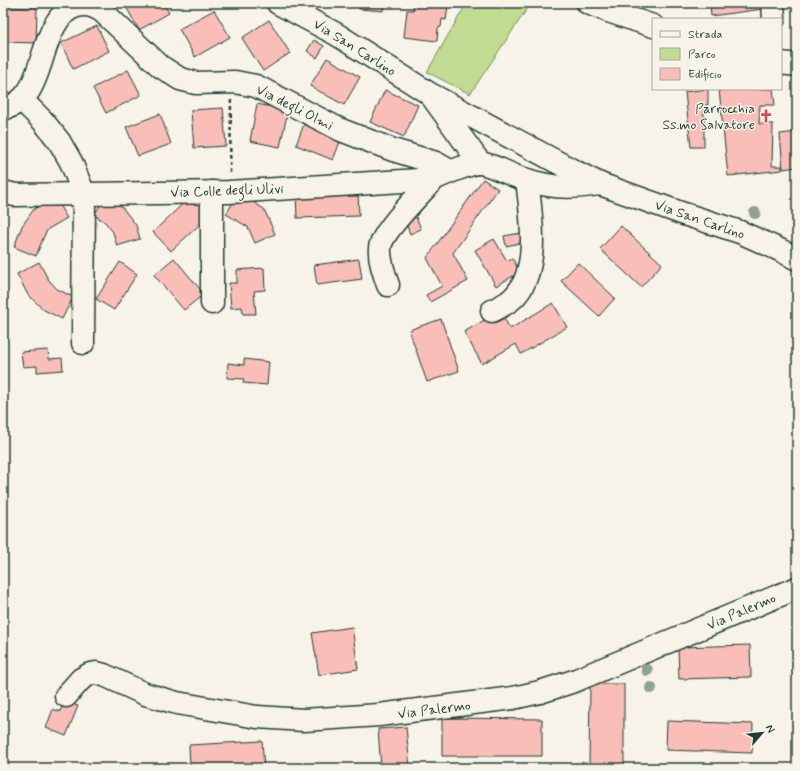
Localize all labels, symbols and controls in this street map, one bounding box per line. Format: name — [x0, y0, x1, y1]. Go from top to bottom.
street label: Via San Carlino — [310, 15, 399, 80]
legend — [652, 18, 782, 90]
text: Strada — [688, 27, 722, 43]
text: Parco — [688, 47, 716, 63]
text: Edificio — [688, 67, 722, 83]
street label: Via degli Olmi — [252, 81, 336, 137]
place label: Parrocchia Ss.mo Salvatore — [662, 100, 755, 134]
church icon: Parrocchia Ss.mo Salvatore — [758, 108, 774, 124]
street label: Via Colle degli Ulivi — [170, 180, 284, 204]
street label: Via San Carlino — [652, 196, 747, 244]
street label: Via Palermo — [704, 589, 779, 635]
street label: Via Palermo — [397, 697, 472, 723]
north arrow — [742, 713, 782, 753]
text: N — [762, 722, 778, 735]

